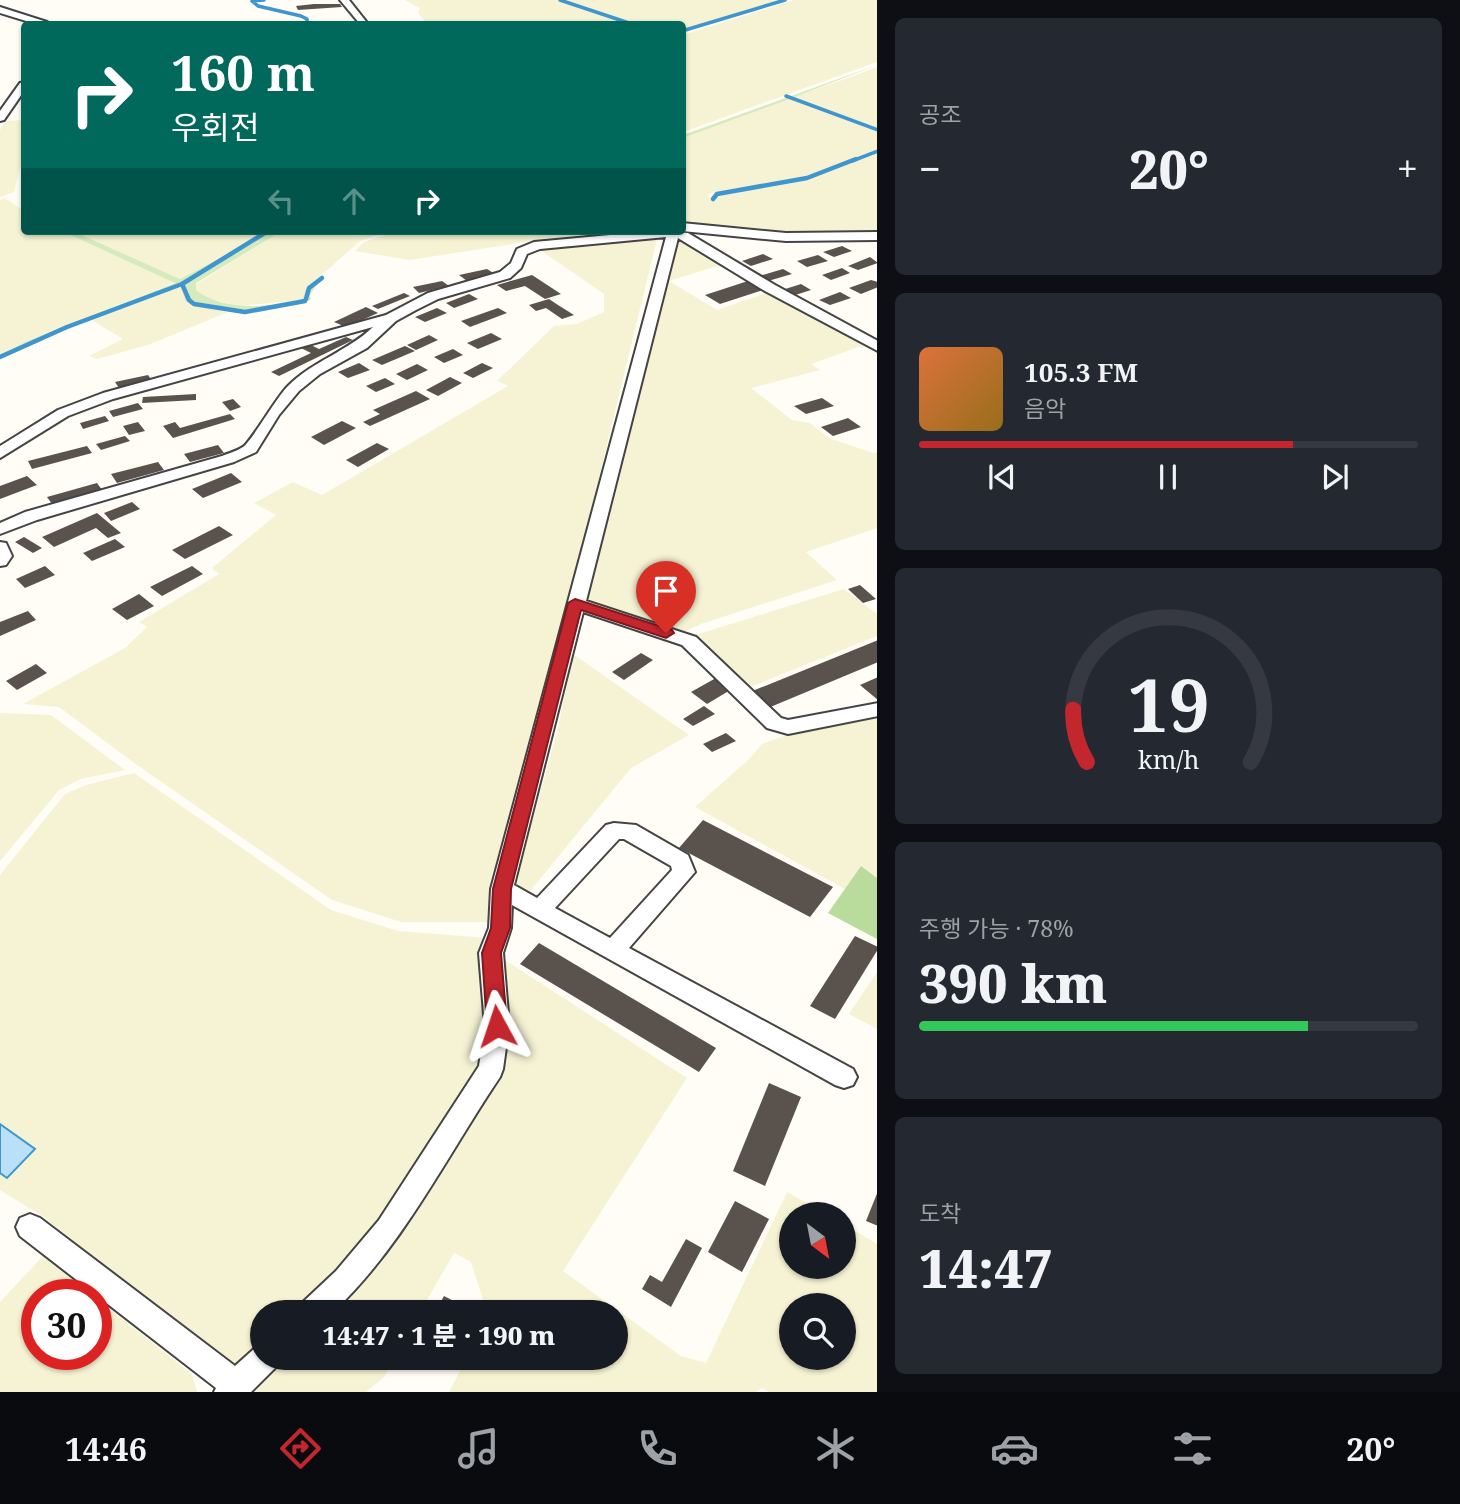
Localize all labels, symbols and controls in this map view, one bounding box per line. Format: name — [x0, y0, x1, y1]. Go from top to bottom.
text: 160 m — [171, 39, 315, 105]
icon: right — [56, 49, 147, 140]
text: 공조 — [919, 98, 961, 130]
text: 우회전 — [171, 105, 259, 148]
text: 20° — [1129, 133, 1209, 204]
text: − — [919, 142, 941, 194]
text: + — [1397, 142, 1418, 194]
icon: left — [262, 182, 300, 220]
icon: ahead — [335, 182, 373, 220]
icon: right — [408, 182, 446, 220]
text: 105.3 FM — [1024, 354, 1138, 390]
text: 음악 — [1024, 392, 1066, 424]
icon: previous — [983, 458, 1021, 496]
icon: pause — [1149, 458, 1187, 496]
icon: next — [1316, 458, 1354, 496]
pin — [636, 561, 696, 633]
icon: arrive — [647, 572, 685, 610]
text: 19 — [1127, 654, 1210, 753]
text: km/h — [1138, 742, 1199, 776]
text: 주행 가능 · 78% — [919, 912, 1074, 944]
text: 390 km — [919, 947, 1107, 1018]
position arrow — [460, 989, 534, 1063]
text: 도착 — [919, 1197, 961, 1229]
north arrow — [779, 1202, 856, 1279]
map controls — [779, 1202, 856, 1370]
text: 14:47 — [919, 1232, 1053, 1303]
speed limit sign: 30 — [21, 1279, 112, 1370]
button: search — [779, 1293, 856, 1370]
text: 14:47 · 1 분 · 190 m — [323, 1317, 555, 1353]
icon: directions — [276, 1424, 325, 1473]
icon: music — [454, 1424, 503, 1473]
icon: phone — [633, 1424, 682, 1473]
icon: climate — [811, 1424, 860, 1473]
icon: car — [990, 1424, 1039, 1473]
icon: filters — [1168, 1424, 1217, 1473]
text: 14:46 — [65, 1427, 147, 1470]
text: 20° — [1346, 1427, 1395, 1470]

